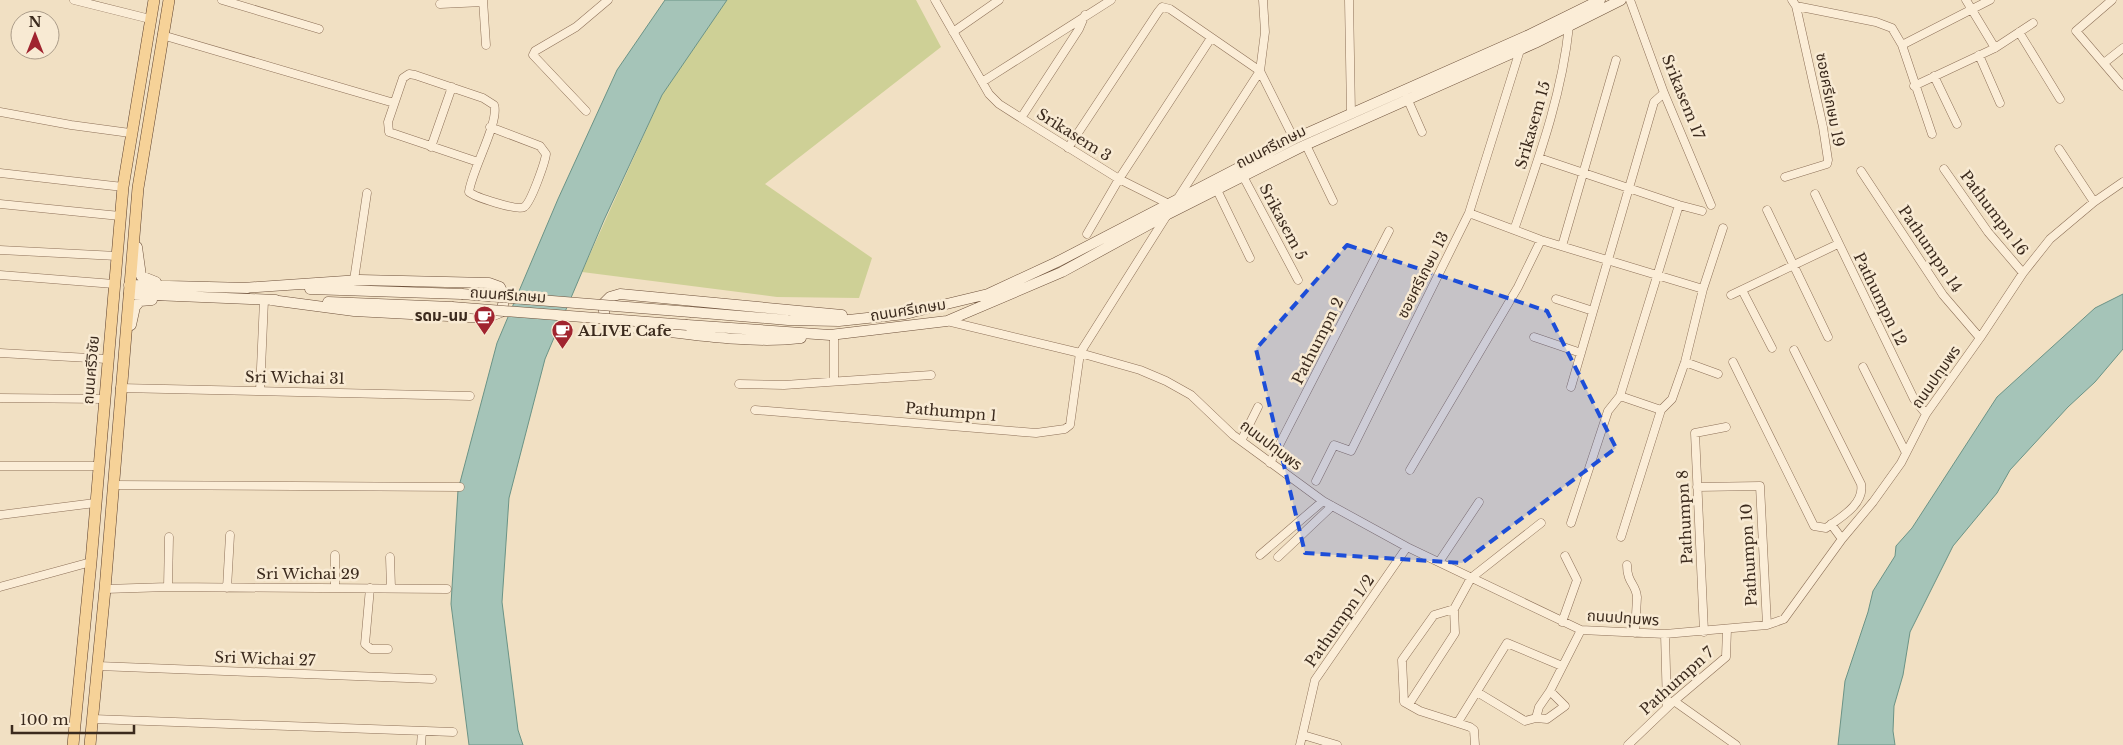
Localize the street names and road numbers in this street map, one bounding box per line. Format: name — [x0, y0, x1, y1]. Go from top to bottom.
street label: ซอยศรีเกษม 19 — [1812, 51, 1849, 149]
street label: Srikasem 17 — [1658, 52, 1709, 142]
street label: Srikasem 15 — [1511, 79, 1554, 171]
street label: Srikasem 3 — [1033, 104, 1115, 165]
street label: ถนนศรีเกษม — [1232, 121, 1309, 172]
street label: Pathumpn 16 — [1956, 166, 2033, 259]
street label: Srikasem 5 — [1255, 180, 1312, 263]
street label: Pathumpn 14 — [1894, 202, 1966, 296]
street label: ซอยศรีเกษม 13 — [1393, 228, 1453, 321]
street label: Pathumpn 12 — [1850, 249, 1911, 348]
street label: ถนนศรีเกษม — [469, 282, 547, 307]
street label: ถนนศรีเกษม — [869, 294, 947, 325]
street label: Pathumpn 2 — [1288, 294, 1348, 387]
street label: ถนนศรีวิชัย — [78, 335, 103, 405]
street label: ถนนปทุมพร — [1907, 342, 1964, 412]
street label: Sri Wichai 31 — [245, 367, 345, 388]
street label: Pathumpn 1 — [904, 398, 998, 425]
street label: ถนนปทุมพร — [1237, 415, 1306, 474]
street label: Pathumpn 8 — [1673, 469, 1696, 565]
street label: Pathumpn 10 — [1736, 503, 1761, 607]
street label: Sri Wichai 29 — [256, 564, 360, 583]
street label: Pathumpn 1/2 — [1301, 571, 1378, 670]
street label: ถนนปทุมพร — [1586, 605, 1660, 630]
street label: Pathumpn 7 — [1636, 642, 1718, 719]
street label: Sri Wichai 27 — [214, 647, 316, 670]

